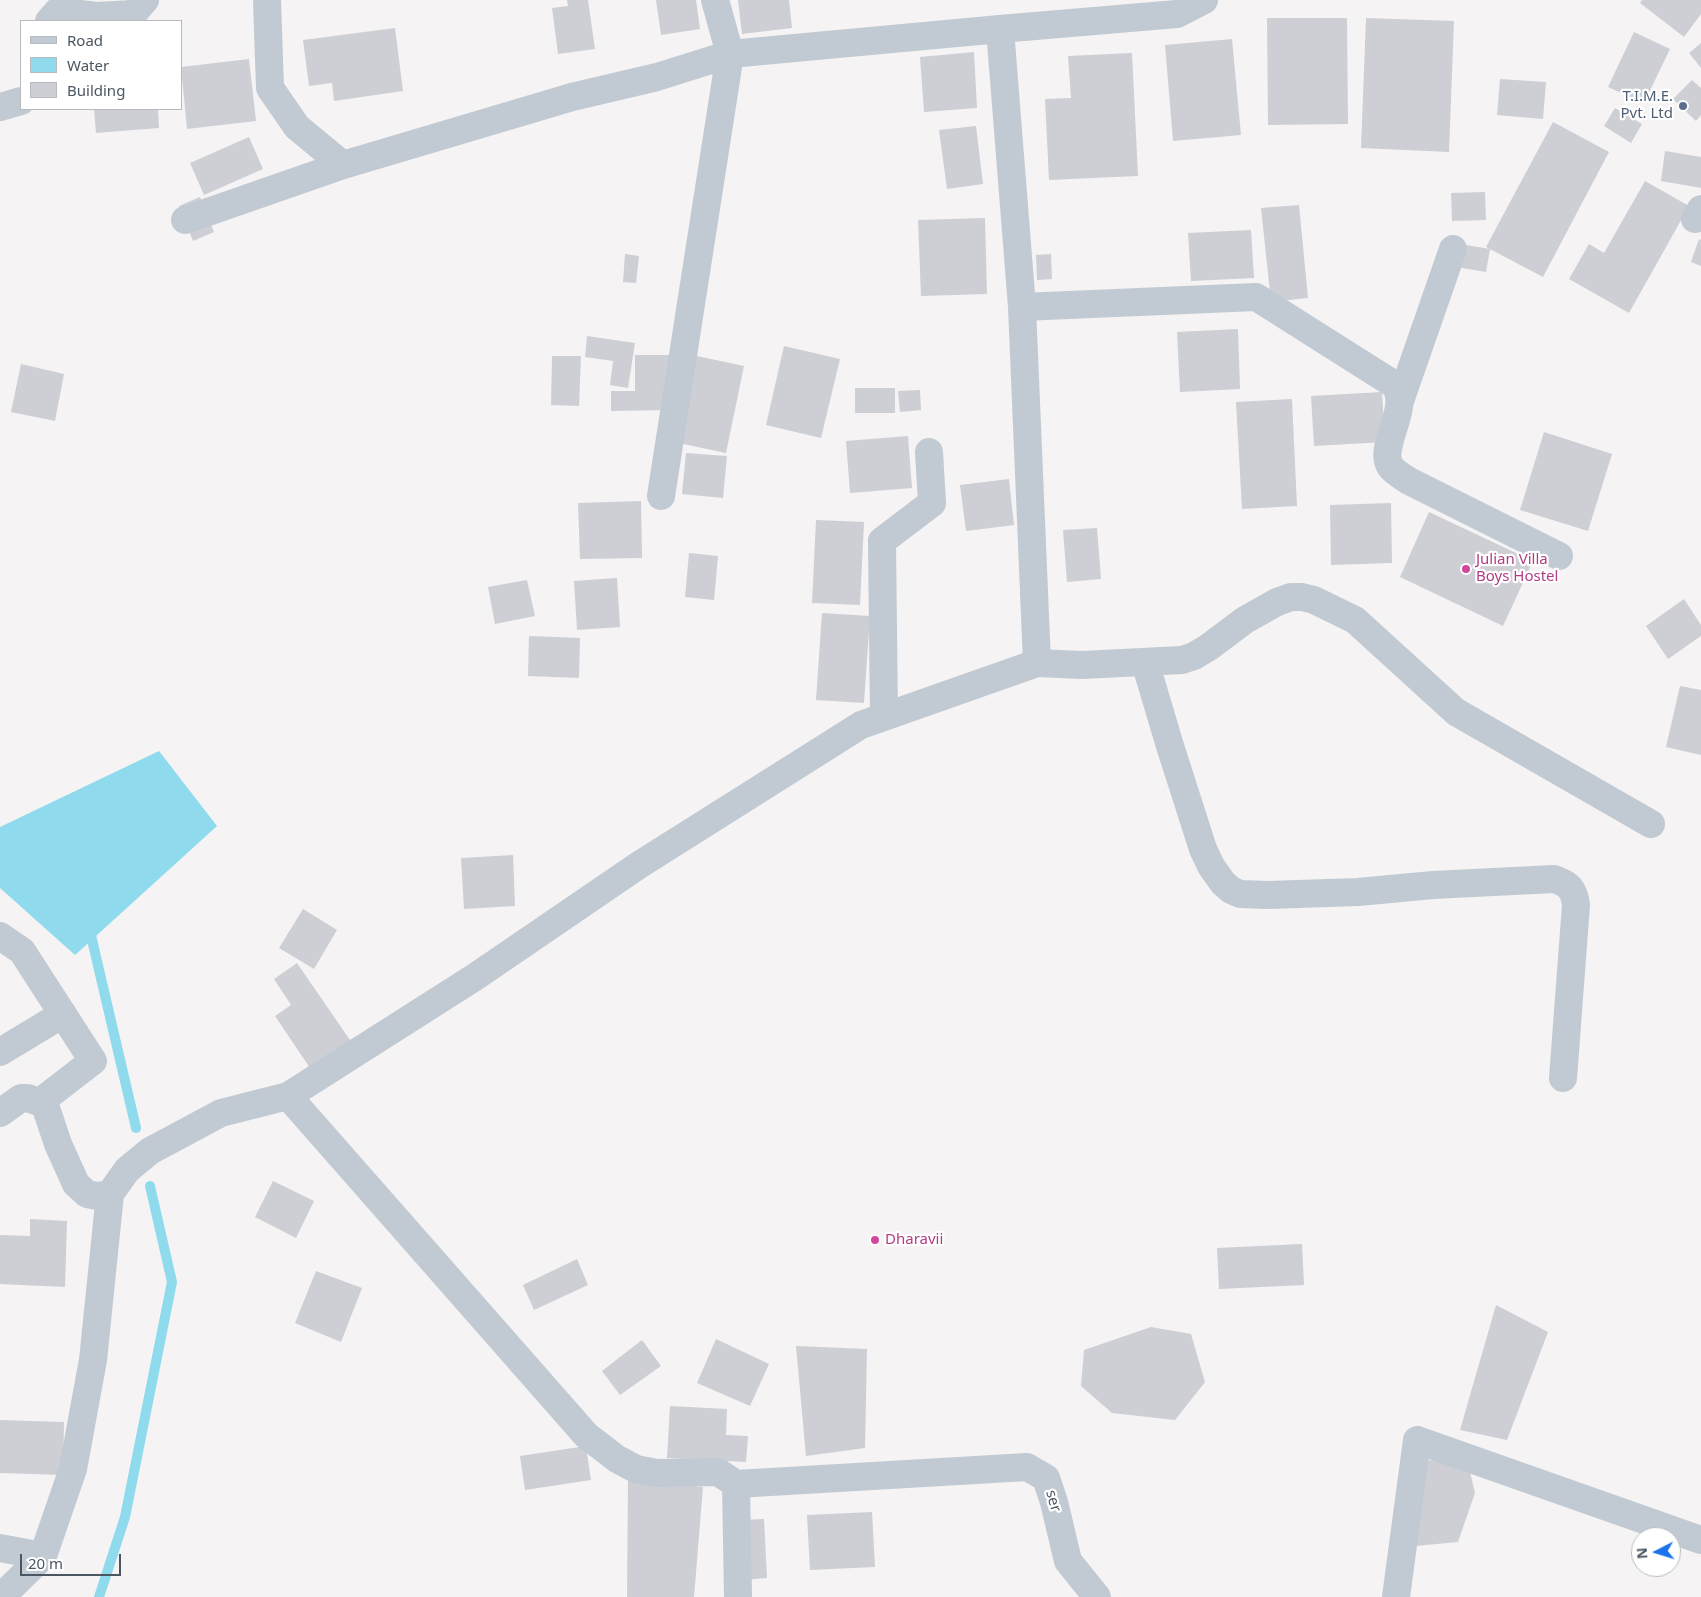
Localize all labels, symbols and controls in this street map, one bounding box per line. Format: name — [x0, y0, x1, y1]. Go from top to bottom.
legend — [20, 20, 182, 110]
text: Road — [67, 30, 103, 50]
text: Water — [67, 55, 109, 75]
text: Building — [67, 80, 125, 100]
place label: T.I.M.E. Pvt. Ltd — [1620, 88, 1673, 123]
marker: T.I.M.E. Pvt. Ltd — [1677, 100, 1689, 112]
place label: Julian Villa Boys Hostel — [1476, 551, 1558, 586]
marker: Julian Villa Boys Hostel — [1460, 563, 1472, 575]
place label: Dharavii — [885, 1231, 943, 1249]
marker: Dharavii — [869, 1234, 881, 1246]
street label: ser — [1041, 1488, 1065, 1514]
north arrow — [1631, 1527, 1681, 1577]
scale bar — [22, 1544, 124, 1576]
text: N — [1632, 1547, 1652, 1560]
text: 20 m — [28, 1553, 63, 1573]

